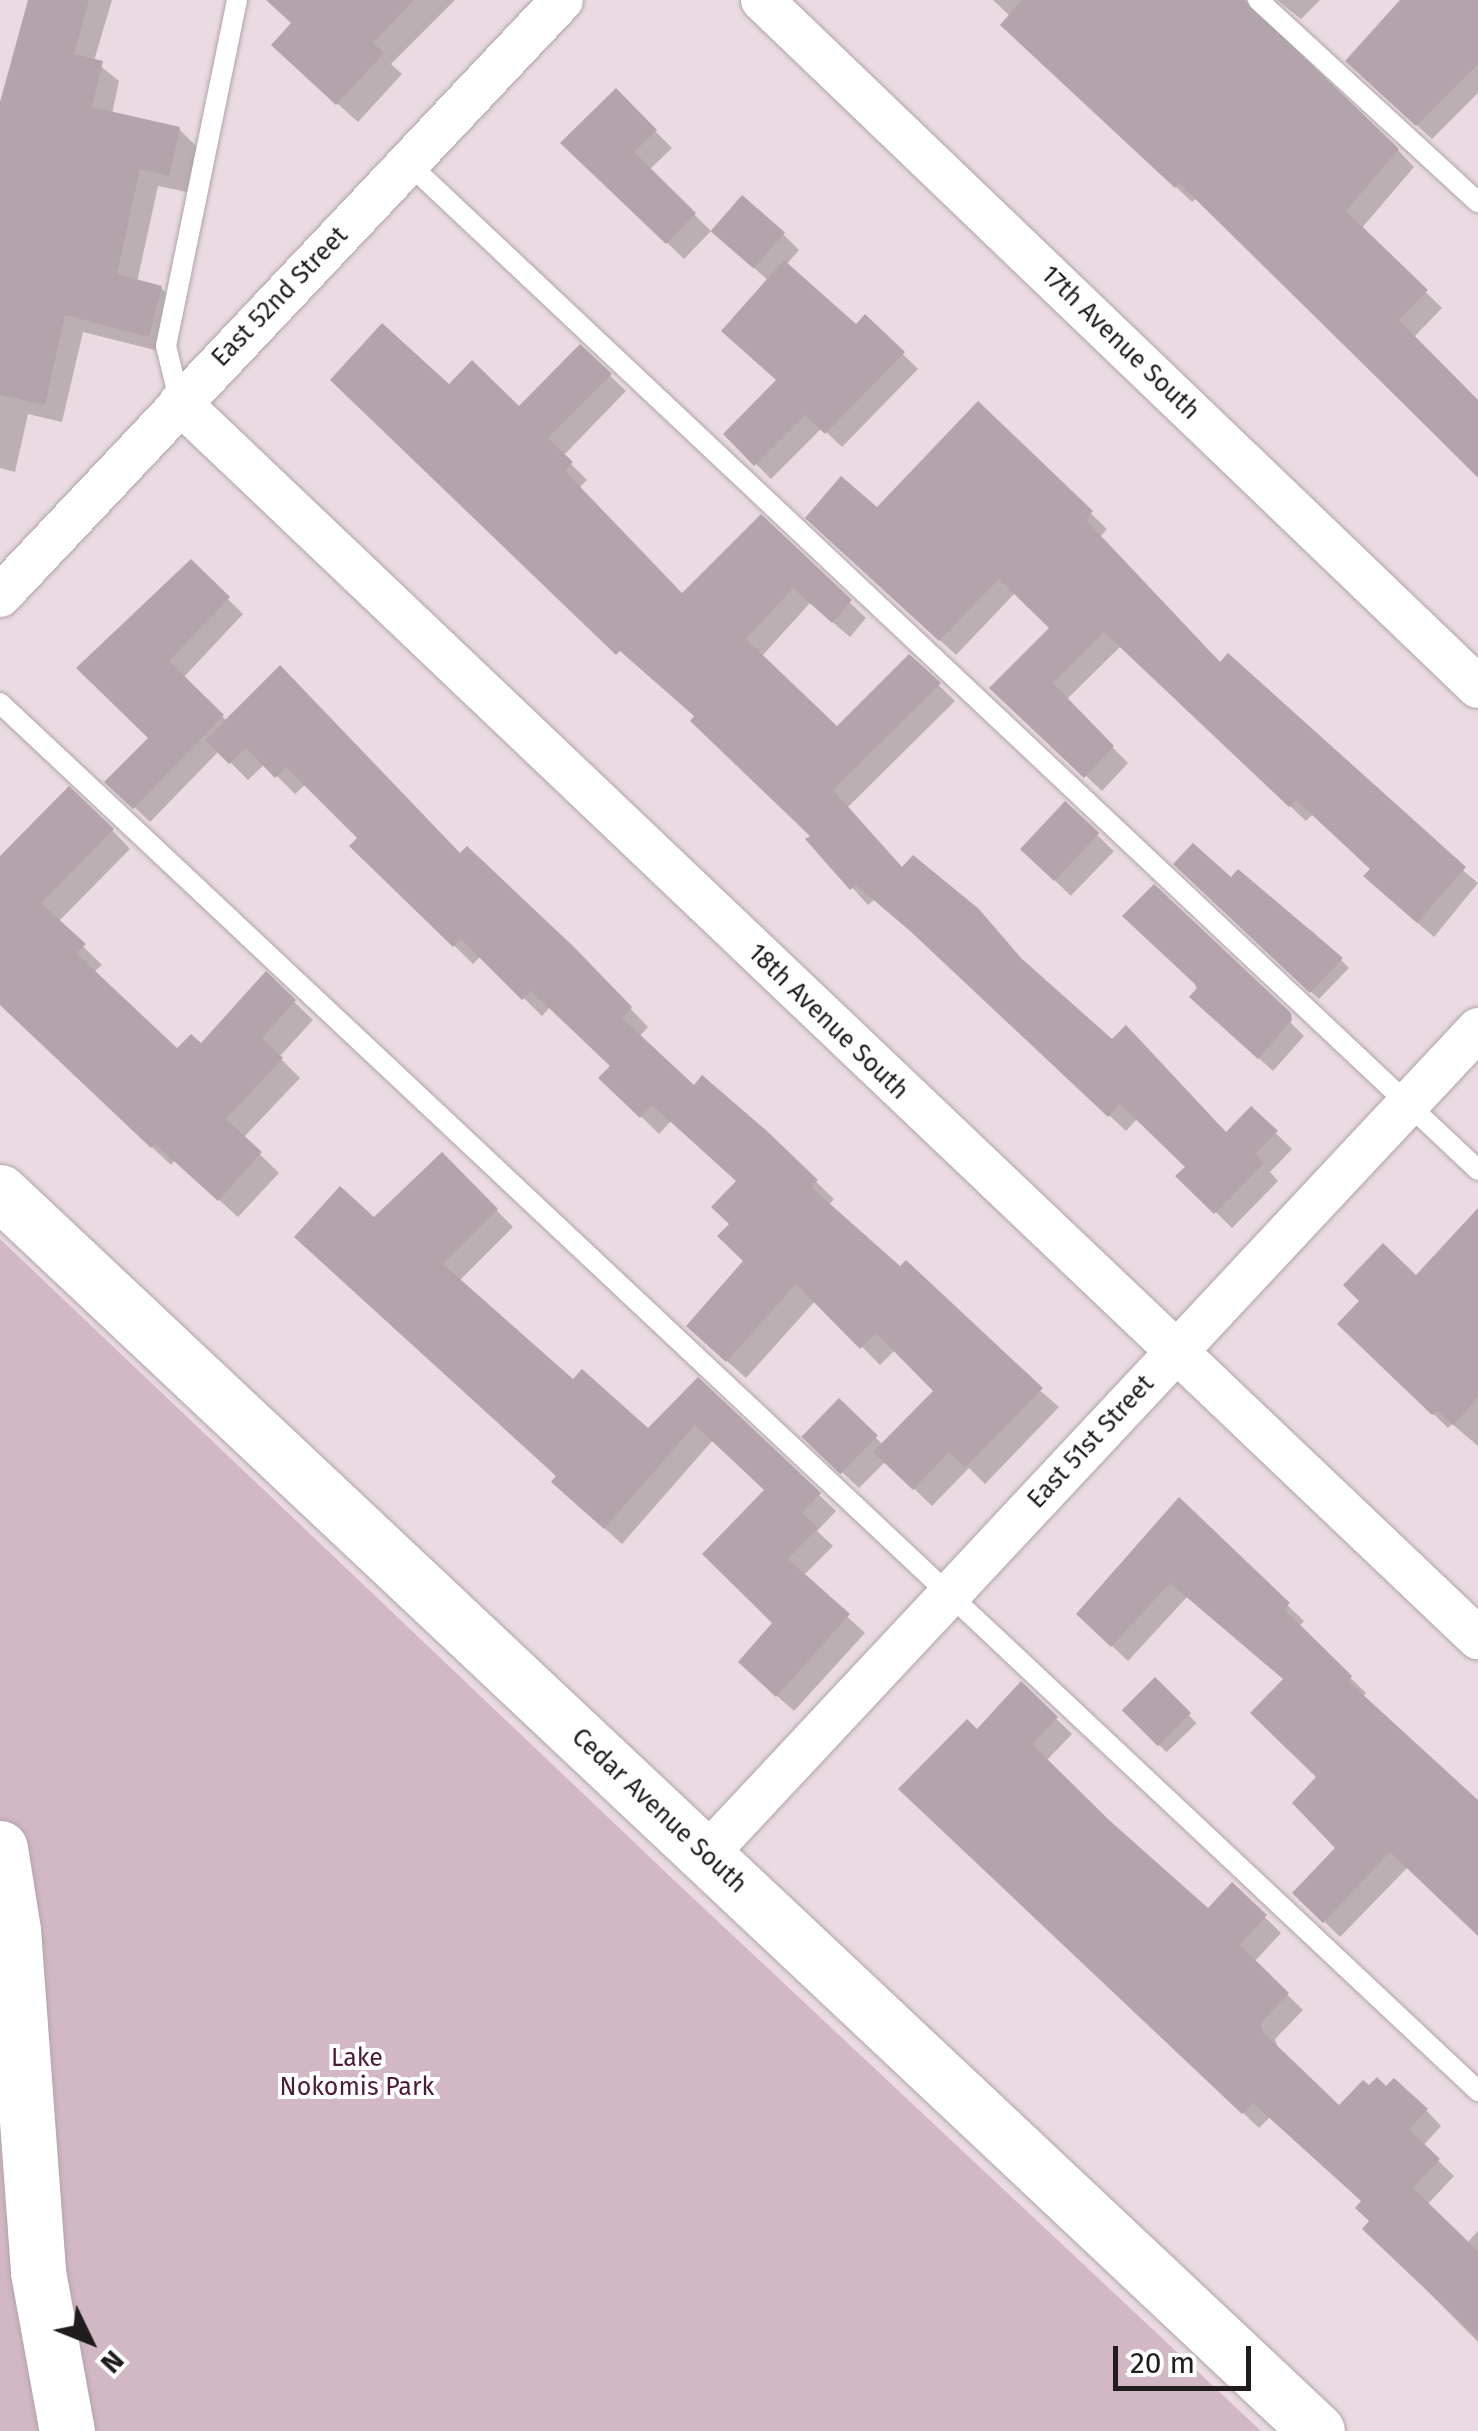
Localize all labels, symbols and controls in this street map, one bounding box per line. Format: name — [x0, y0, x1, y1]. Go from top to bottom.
street label: East 52nd Street — [206, 221, 354, 373]
street label: 17th Avenue South — [1035, 260, 1205, 426]
street label: 18th Avenue South — [742, 938, 914, 1106]
street label: East 51st Street — [1022, 1369, 1160, 1515]
street label: Cedar Avenue South — [565, 1722, 753, 1900]
park label: Lake Nokomis Park — [280, 2044, 434, 2103]
north arrow — [40, 2291, 140, 2391]
scale bar — [1118, 2326, 1256, 2388]
text: N — [94, 2344, 131, 2380]
text: 20 m — [1130, 2345, 1195, 2381]

